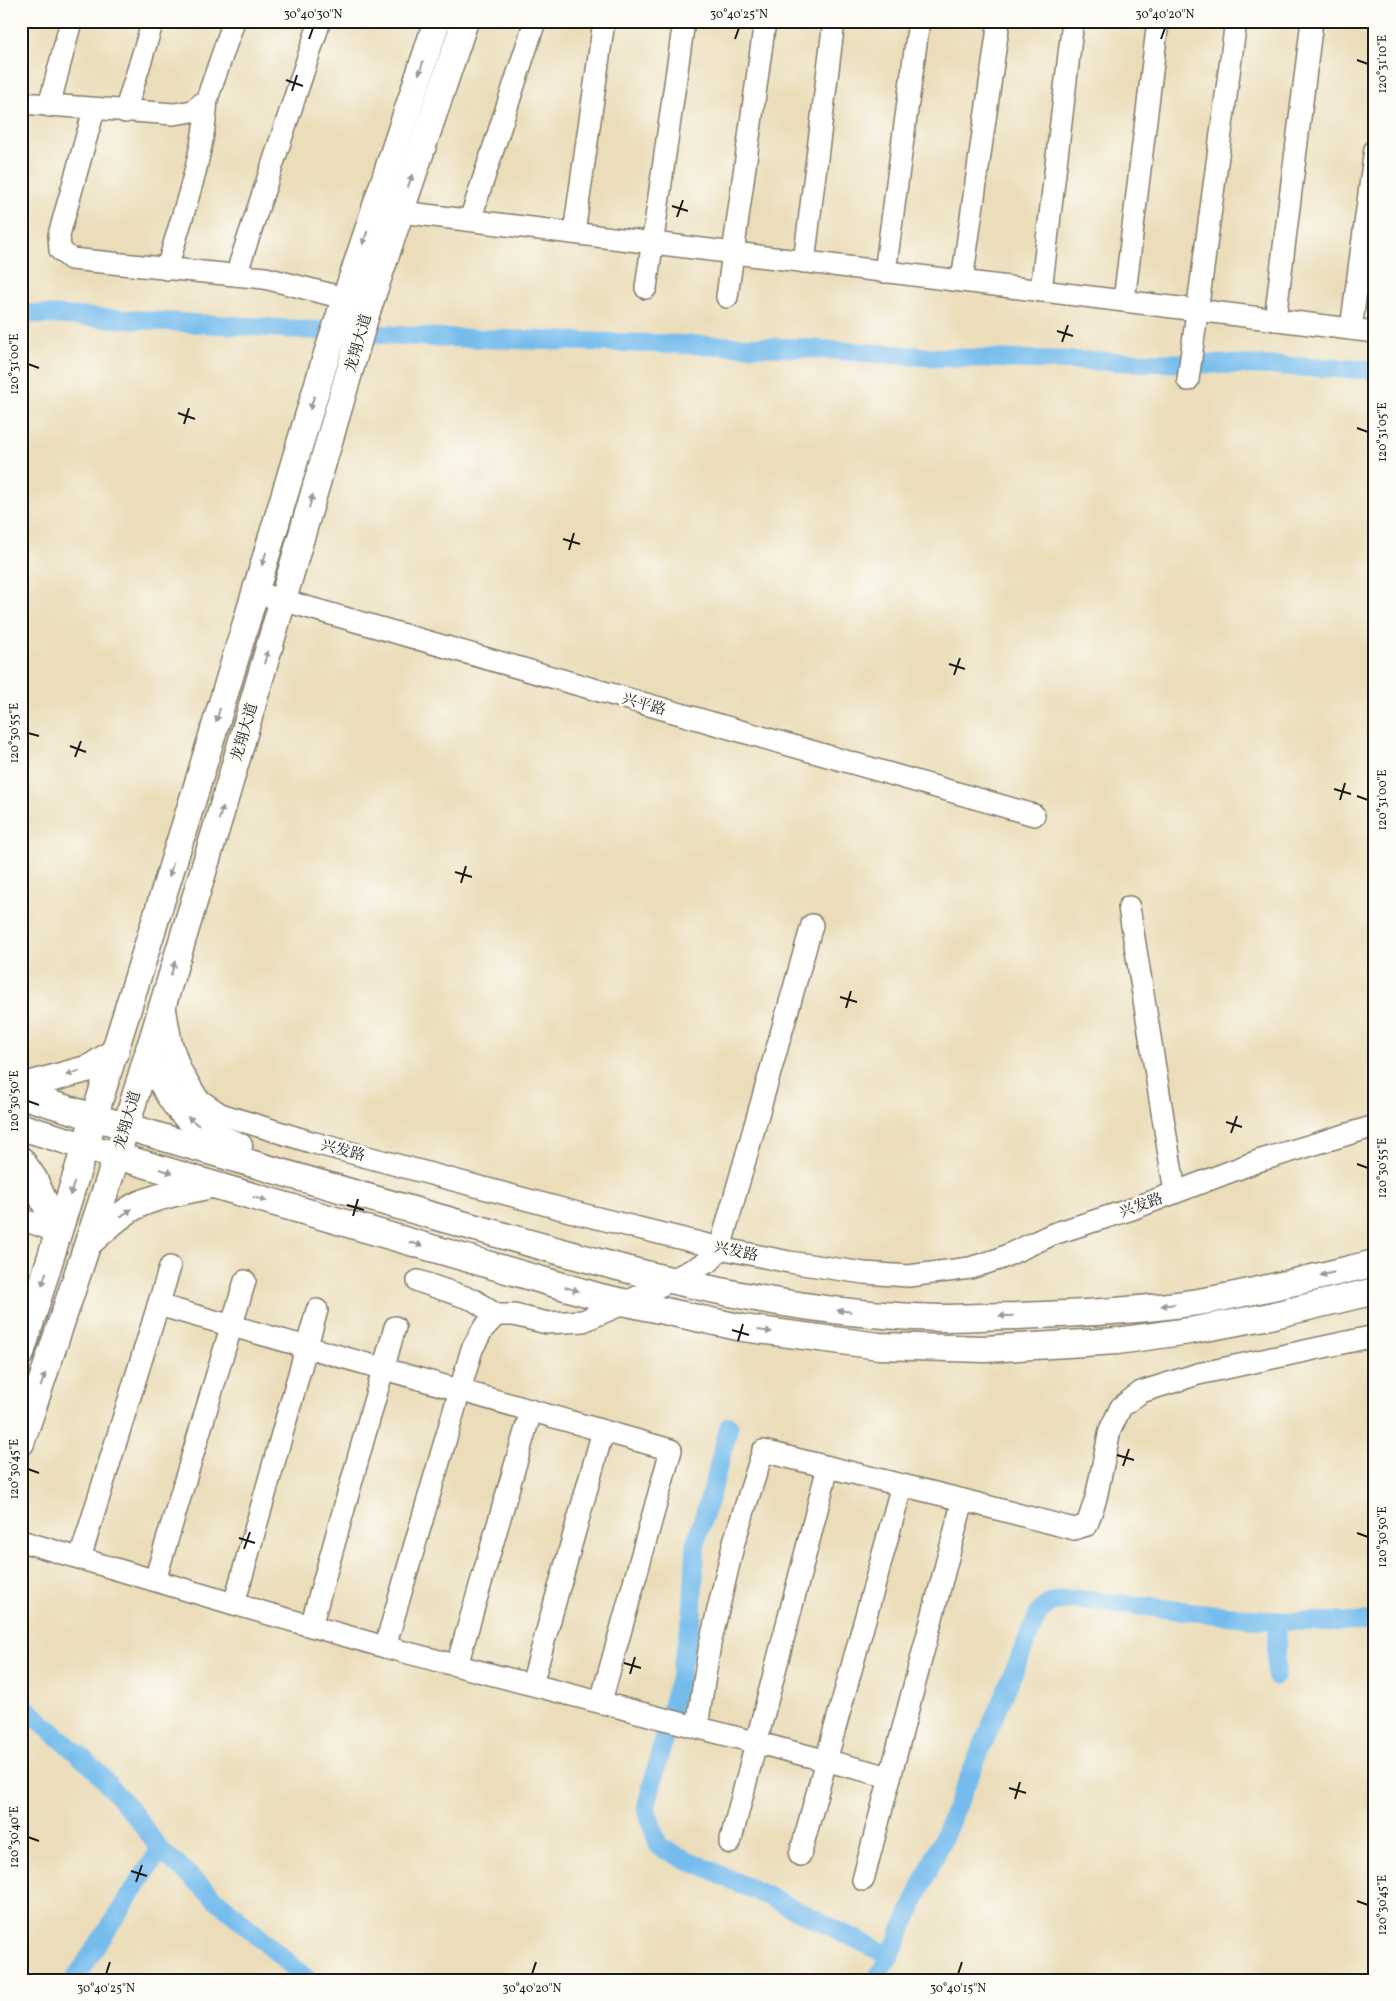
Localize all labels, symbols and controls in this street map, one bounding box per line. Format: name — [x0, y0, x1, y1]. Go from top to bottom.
text: 30°40'30"N — [284, 7, 342, 23]
text: 30°40'25"N — [710, 7, 768, 23]
text: 30°40'20"N — [1136, 7, 1195, 23]
text: 120°31'10"E — [1375, 35, 1391, 93]
one-way arrow — [417, 60, 425, 75]
one-way arrow — [407, 174, 414, 189]
one-way arrow — [360, 231, 368, 246]
street label: 龙翔大道 — [341, 312, 378, 375]
text: 120°31'00"E — [7, 333, 23, 395]
one-way arrow — [307, 396, 315, 411]
text: 120°31'05"E — [1375, 402, 1391, 462]
one-way arrow — [308, 493, 316, 508]
one-way arrow — [260, 552, 268, 567]
one-way arrow — [263, 649, 271, 664]
street label: 兴平路 — [619, 689, 668, 722]
street label: 龙翔大道 — [227, 701, 264, 764]
text: 120°30'55"E — [7, 703, 23, 763]
one-way arrow — [214, 707, 222, 722]
text: 120°31'00"E — [1375, 769, 1391, 831]
one-way arrow — [217, 805, 225, 820]
one-way arrow — [167, 863, 175, 878]
one-way arrow — [170, 961, 178, 976]
text: 120°30'50"E — [7, 1070, 23, 1132]
one-way arrow — [65, 1070, 80, 1078]
street label: 龙翔大道 — [110, 1089, 147, 1152]
one-way arrow — [187, 1116, 200, 1127]
street label: 兴发路 — [318, 1135, 367, 1167]
text: 120°30'55"E — [1375, 1138, 1391, 1198]
one-way arrow — [159, 1167, 174, 1175]
one-way arrow — [68, 1182, 76, 1197]
street label: 兴发路 — [1117, 1189, 1166, 1224]
one-way arrow — [253, 1195, 268, 1203]
one-way arrow — [119, 1208, 133, 1218]
street label: 兴发路 — [711, 1238, 760, 1267]
one-way arrow — [409, 1241, 424, 1249]
one-way arrow — [1320, 1270, 1335, 1278]
one-way arrow — [40, 1271, 47, 1286]
one-way arrow — [565, 1286, 580, 1294]
one-way arrow — [1160, 1301, 1176, 1309]
one-way arrow — [835, 1307, 851, 1315]
one-way arrow — [998, 1312, 1014, 1320]
one-way arrow — [758, 1327, 774, 1335]
one-way arrow — [39, 1372, 47, 1387]
text: 120°30'45"E — [7, 1439, 23, 1499]
text: 120°30'50"E — [1375, 1506, 1391, 1568]
text: 120°30'40"E — [7, 1806, 23, 1868]
text: 120°30'45"E — [1375, 1875, 1391, 1935]
text: 30°40'25"N — [77, 1981, 135, 1997]
text: 30°40'20"N — [503, 1981, 562, 1997]
text: 30°40'15"N — [930, 1981, 986, 1997]

